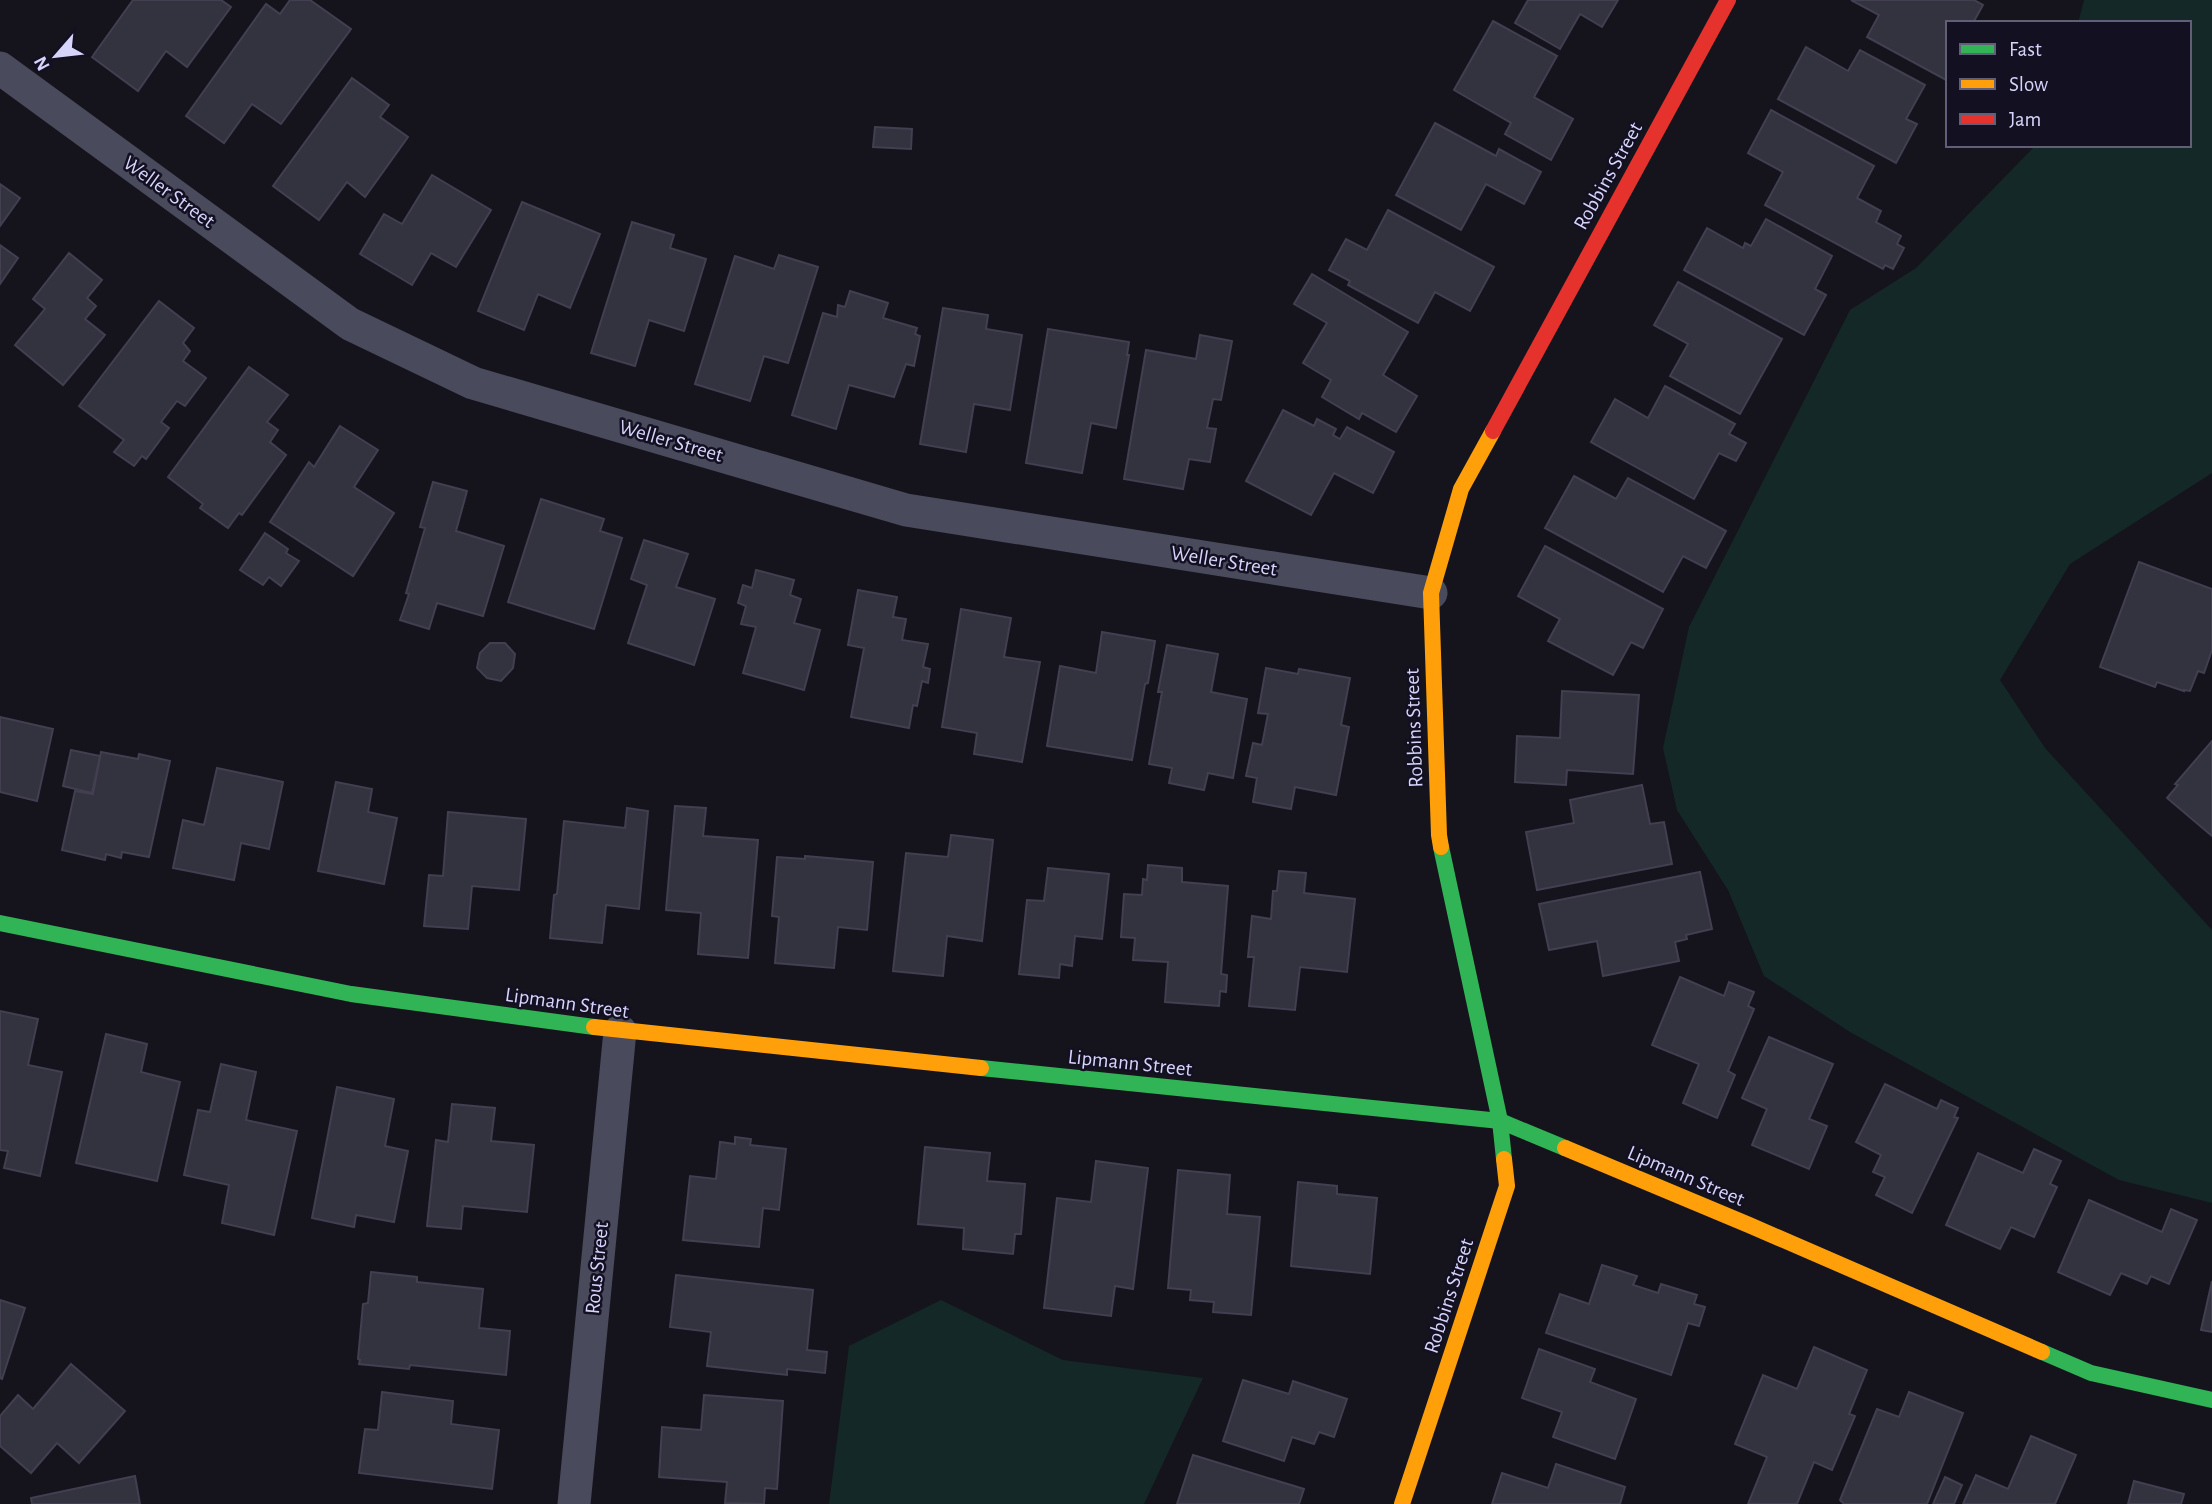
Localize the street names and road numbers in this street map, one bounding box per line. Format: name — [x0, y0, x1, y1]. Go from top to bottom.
street label: Robbins Street — [1570, 118, 1646, 233]
street label: Weller Street — [119, 152, 219, 232]
street label: Weller Street — [617, 416, 726, 466]
street label: Weller Street — [1169, 542, 1279, 580]
street label: Robbins Street — [1401, 668, 1427, 788]
street label: Lipmann Street — [504, 984, 631, 1022]
street label: Lipmann Street — [1067, 1046, 1194, 1080]
street label: Lipmann Street — [1624, 1142, 1748, 1210]
street label: Rous Street — [582, 1221, 612, 1315]
street label: Robbins Street — [1421, 1236, 1478, 1356]

